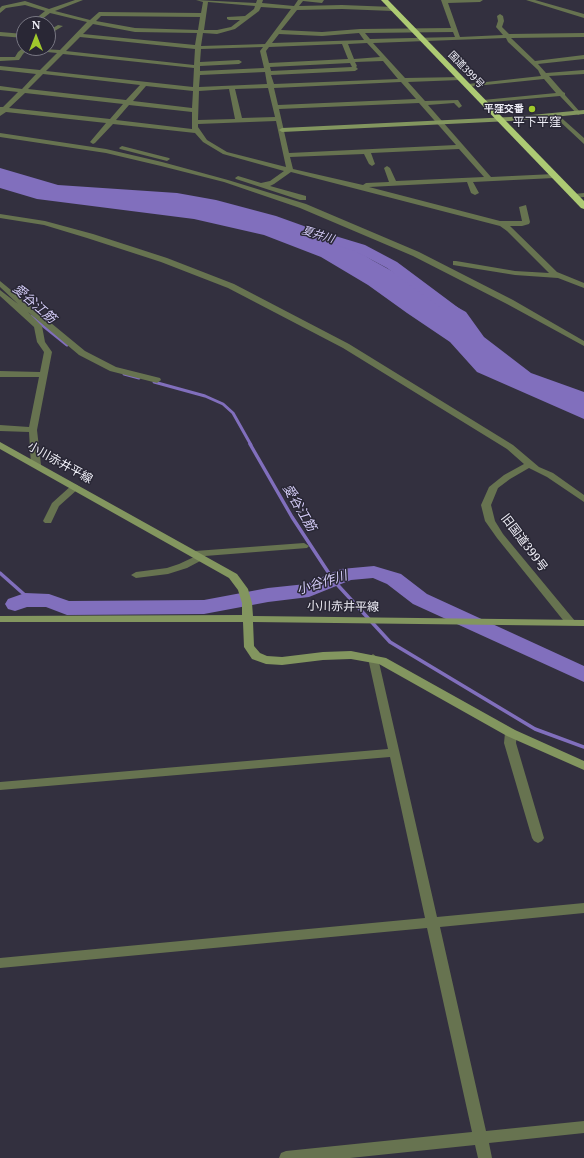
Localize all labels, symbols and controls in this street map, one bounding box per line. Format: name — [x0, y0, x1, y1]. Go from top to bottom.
north arrow — [16, 16, 56, 56]
text: N — [32, 17, 40, 32]
street label: 国道399号 — [445, 49, 487, 91]
place label: 平窪交番 — [484, 103, 524, 115]
marker: 平窪交番 — [527, 104, 537, 114]
district label: 平下平窪 — [513, 116, 561, 130]
water label: 夏井川 — [300, 224, 336, 246]
water label: 愛谷江筋 — [9, 281, 59, 327]
street label: 小川赤井平線 — [25, 439, 95, 487]
water label: 愛谷江筋 — [279, 482, 319, 534]
street label: 旧国道399号 — [498, 511, 550, 575]
water label: 小谷作川 — [295, 568, 349, 598]
street label: 小川赤井平線 — [307, 599, 379, 615]

